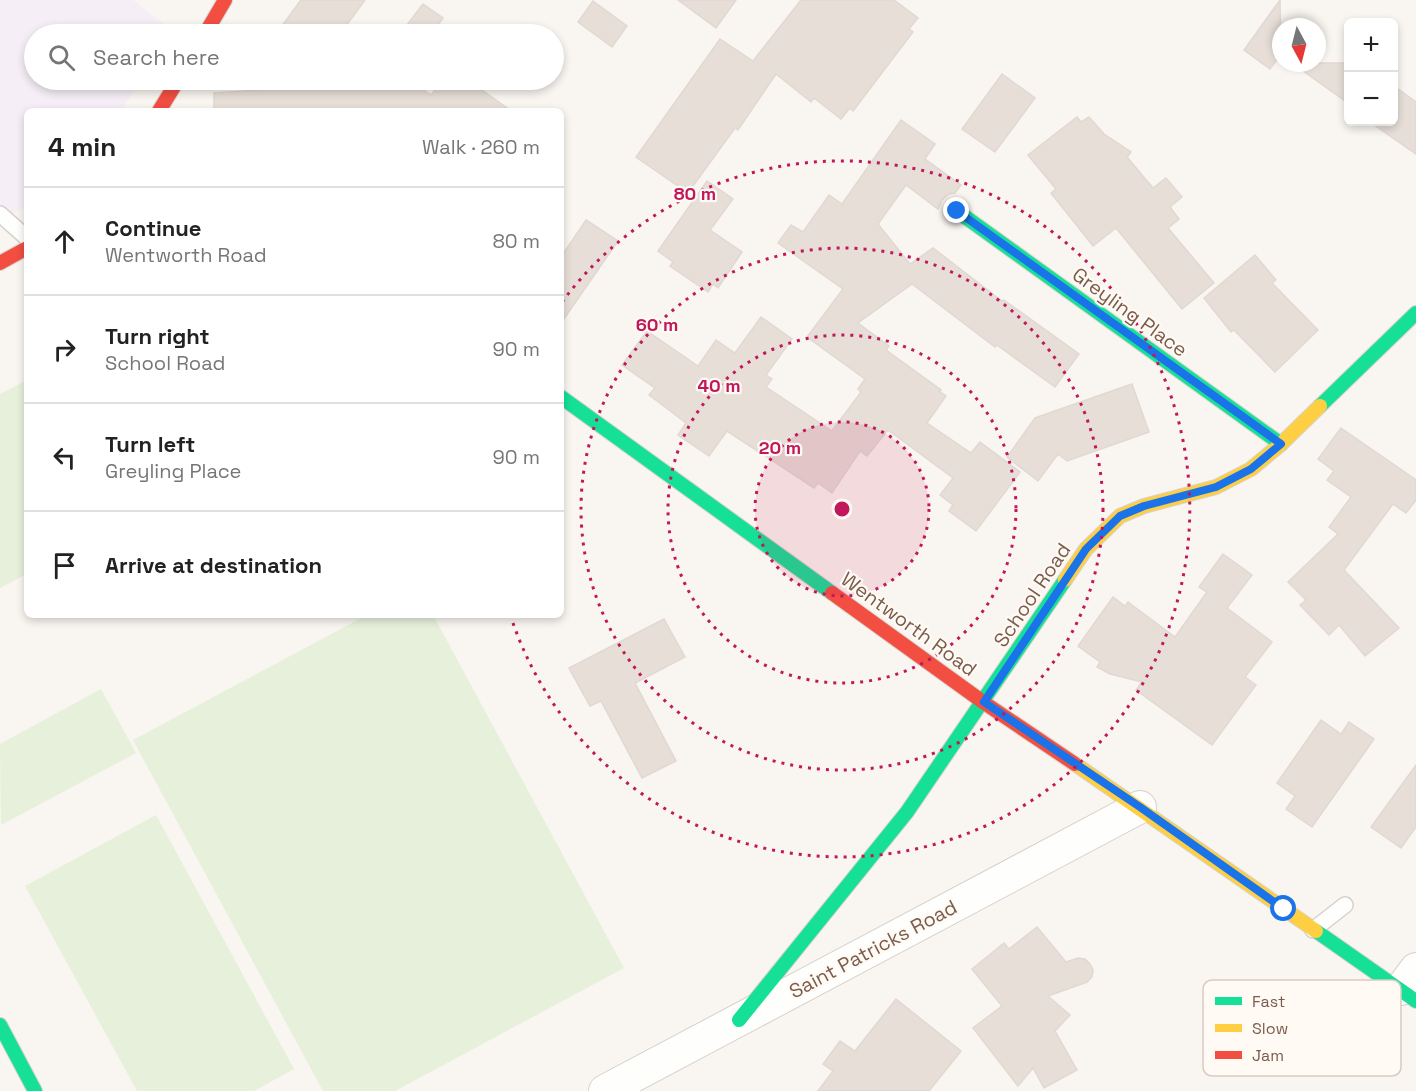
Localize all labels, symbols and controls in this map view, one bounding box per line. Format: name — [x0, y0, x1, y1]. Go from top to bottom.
north arrow — [1272, 18, 1326, 72]
map controls — [1344, 18, 1398, 126]
button: + — [1344, 18, 1398, 72]
search box — [24, 24, 564, 90]
icon: search — [45, 41, 78, 74]
text: Search here — [93, 43, 220, 71]
button: − — [1344, 72, 1398, 126]
text: 4 min — [48, 130, 116, 164]
text: Walk · 260 m — [422, 134, 540, 160]
text: 80 m — [674, 182, 716, 205]
route end — [943, 197, 969, 223]
text: Continue — [105, 214, 201, 242]
icon: ahead — [48, 225, 81, 258]
text: 80 m — [492, 228, 540, 254]
text: Wentworth Road — [105, 242, 267, 268]
street label: Greyling Place — [1067, 261, 1193, 363]
text: 60 m — [636, 313, 678, 336]
text: Turn right — [105, 322, 210, 350]
icon: right — [48, 333, 81, 366]
text: 90 m — [493, 336, 540, 362]
text: School Road — [105, 350, 225, 376]
text: 40 m — [697, 374, 741, 397]
text: Turn left — [105, 430, 195, 458]
text: 20 m — [759, 436, 801, 459]
icon: left — [48, 441, 81, 474]
text: 90 m — [493, 444, 540, 470]
text: Greyling Place — [105, 458, 241, 484]
centre of rings — [832, 499, 852, 519]
street label: School Road — [988, 538, 1076, 652]
icon: arrive — [48, 549, 81, 582]
text: Arrive at destination — [105, 551, 322, 579]
street label: Wentworth Road — [836, 566, 982, 682]
street label: Saint Patricks Road — [785, 894, 961, 1004]
route start — [1270, 895, 1296, 921]
legend — [1203, 980, 1401, 1076]
text: Fast — [1252, 991, 1285, 1012]
text: Slow — [1252, 1018, 1288, 1039]
text: Jam — [1252, 1045, 1284, 1066]

